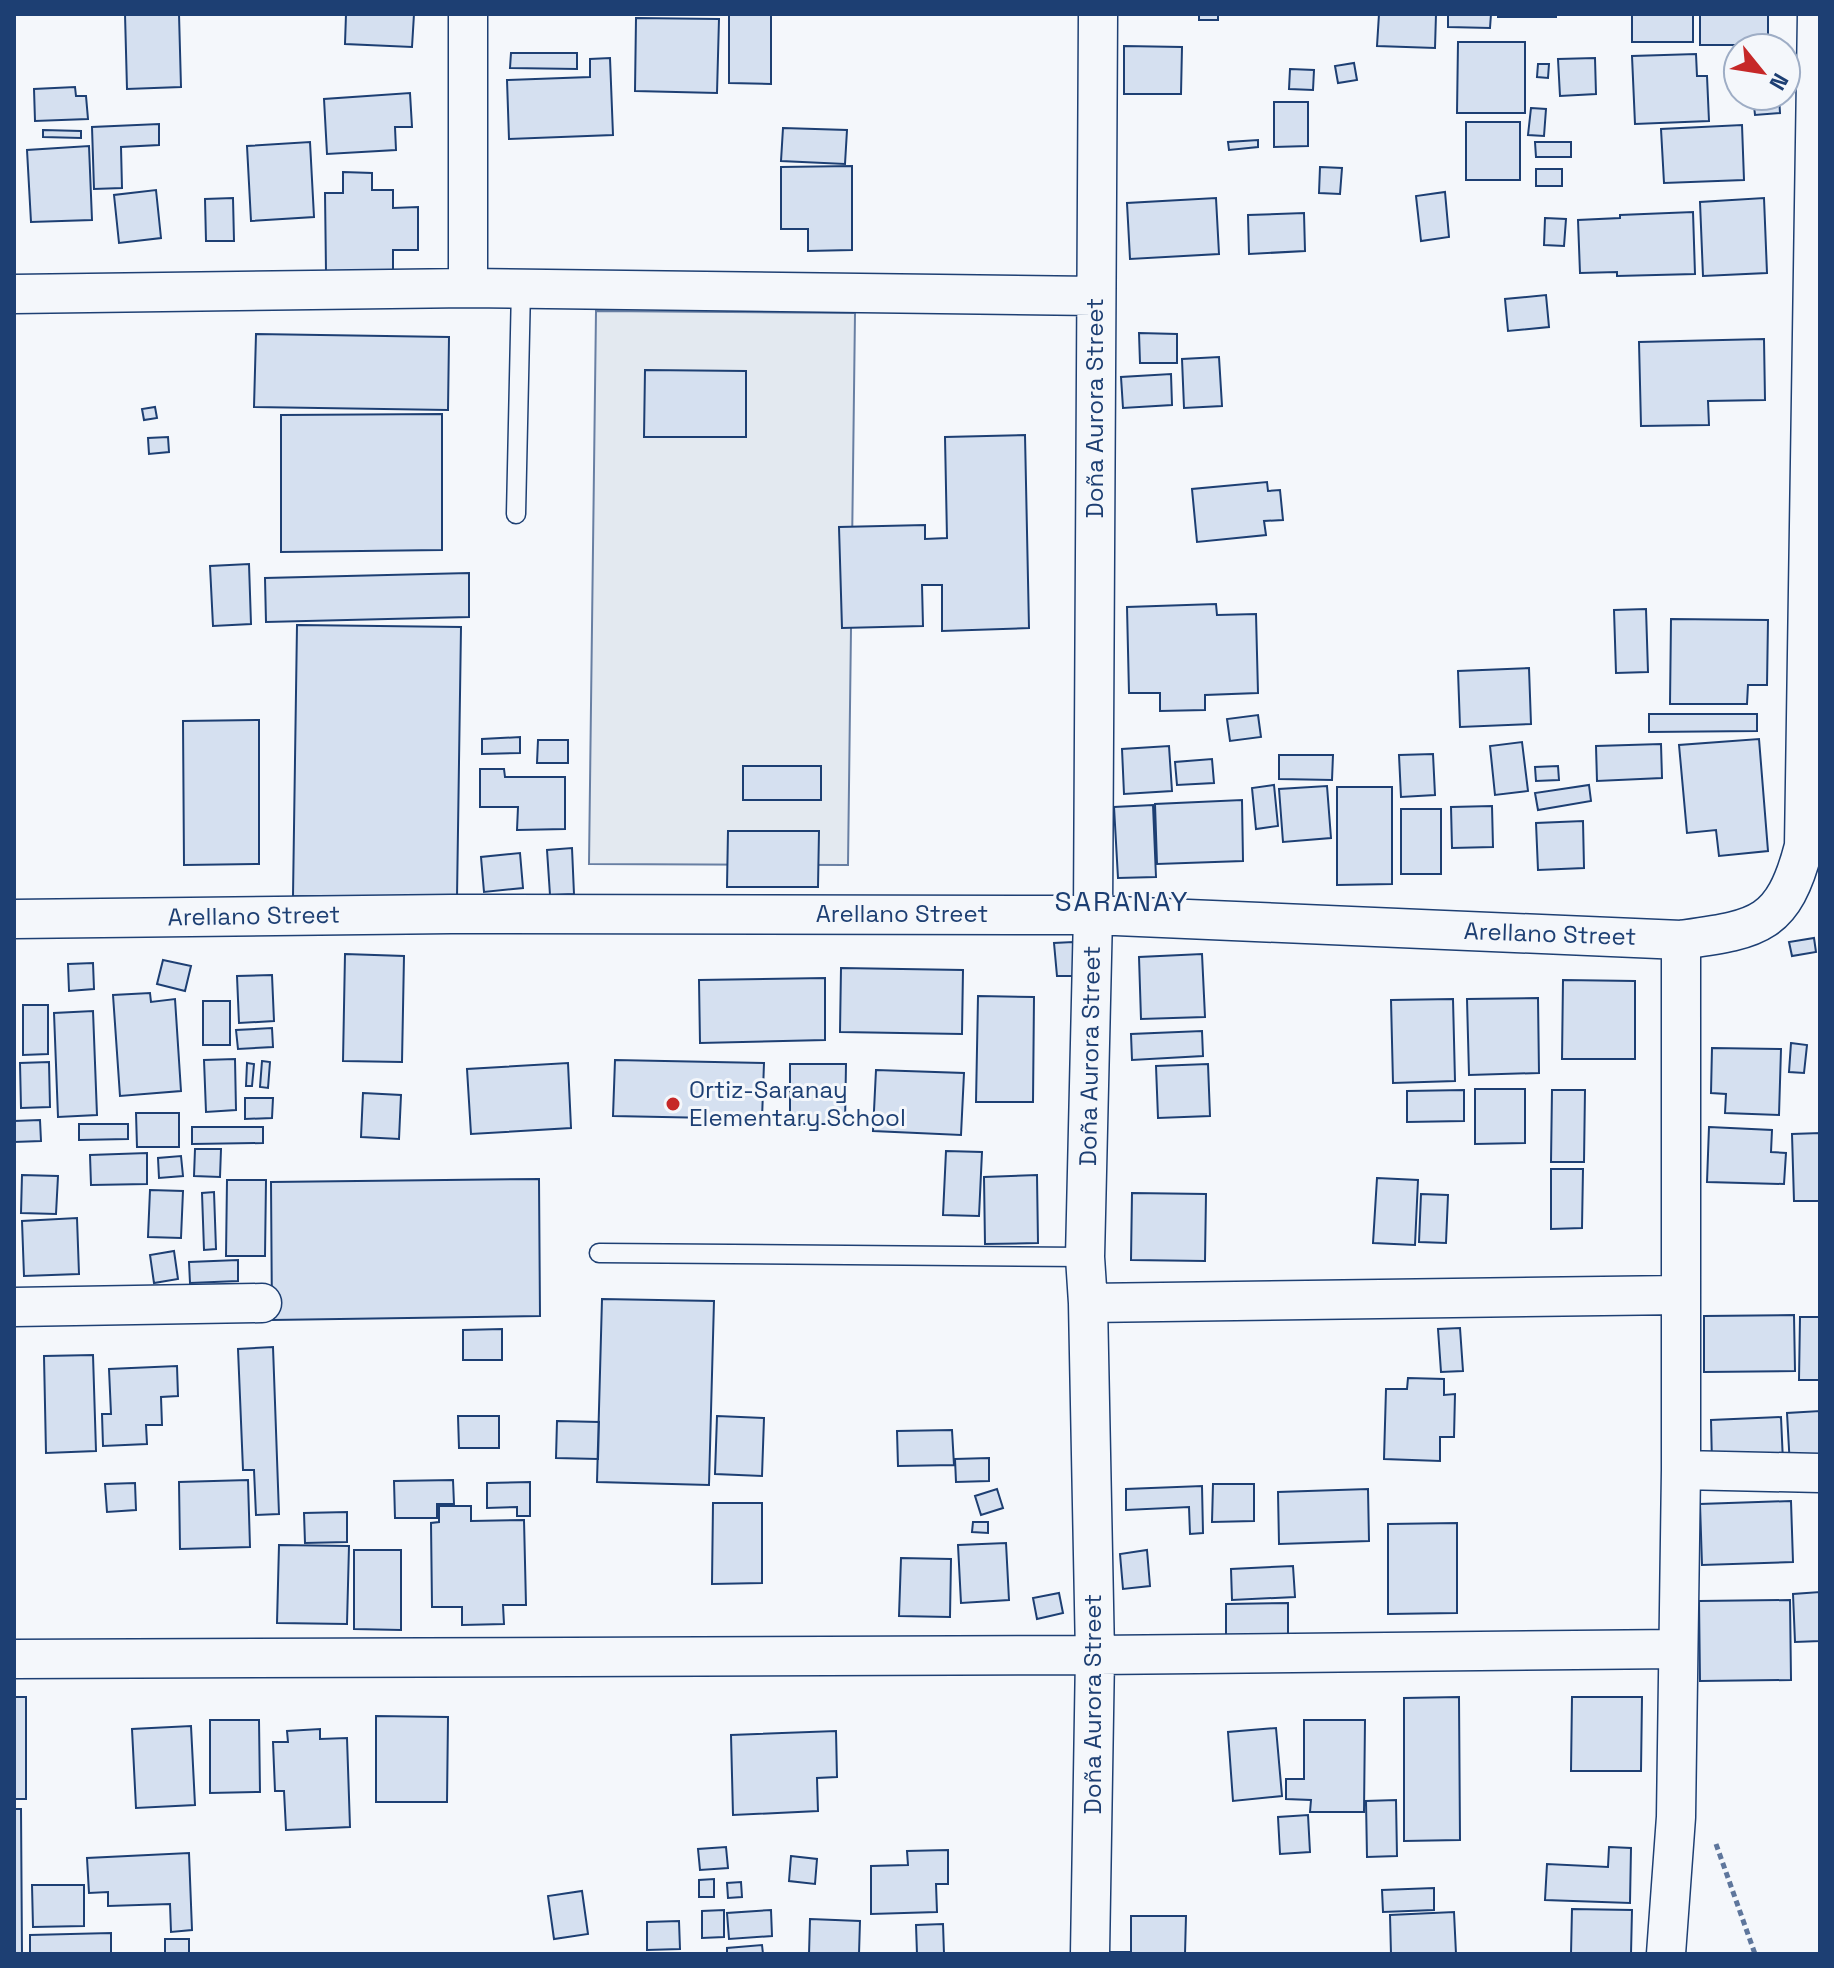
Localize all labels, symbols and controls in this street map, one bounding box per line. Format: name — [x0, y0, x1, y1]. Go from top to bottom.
north arrow — [1722, 32, 1802, 112]
text: N — [1764, 69, 1795, 95]
street label: Doña Aurora Street — [1079, 298, 1110, 518]
district label: SARANAY — [1054, 883, 1190, 919]
street label: Arellano Street — [167, 898, 341, 933]
street label: Arellano Street — [816, 898, 988, 929]
street label: Arellano Street — [1463, 915, 1637, 952]
street label: Doña Aurora Street — [1072, 946, 1107, 1166]
place label: Ortiz-Saranay Elementary School — [689, 1074, 906, 1133]
marker: Ortiz-Saranay Elementary School — [664, 1095, 682, 1113]
street label: Doña Aurora Street — [1077, 1594, 1108, 1814]

